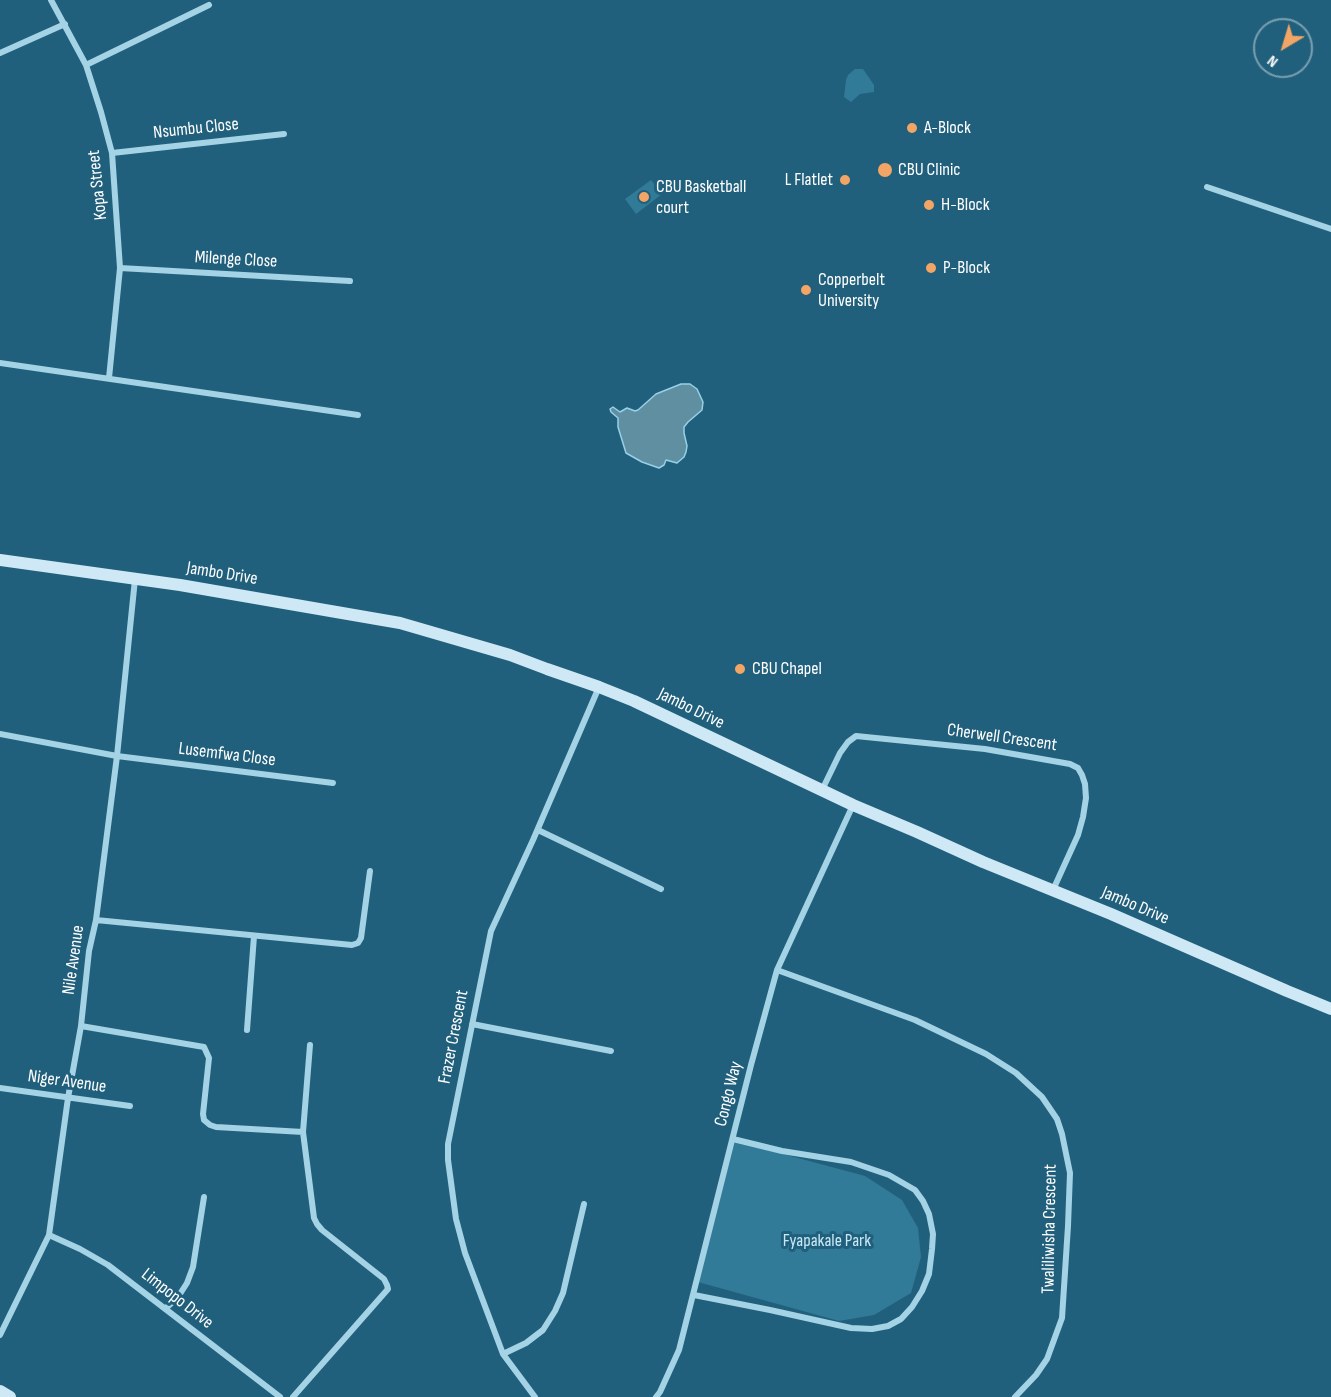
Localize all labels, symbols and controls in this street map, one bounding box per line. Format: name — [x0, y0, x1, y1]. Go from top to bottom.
north arrow — [1253, 18, 1313, 78]
text: N — [1264, 51, 1282, 71]
street label: Nsumbu Close — [152, 114, 240, 144]
place label: A-Block — [924, 117, 971, 139]
marker: A-Block — [905, 121, 919, 135]
street label: Kopa Street — [84, 149, 112, 221]
place label: CBU Clinic — [898, 159, 961, 181]
marker: CBU Clinic — [876, 161, 894, 179]
place label: L Flatlet — [785, 169, 833, 191]
marker: L Flatlet — [838, 173, 852, 187]
place label: CBU Basketball court — [656, 176, 746, 219]
marker: CBU Basketball court — [637, 190, 651, 204]
place label: H-Block — [941, 194, 990, 216]
marker: H-Block — [922, 198, 936, 212]
street label: Milenge Close — [194, 247, 278, 273]
place label: P-Block — [943, 257, 990, 279]
marker: P-Block — [924, 261, 938, 275]
place label: Copperbelt University — [818, 269, 885, 312]
marker: Copperbelt University — [799, 283, 813, 297]
street label: Jambo Drive — [185, 558, 259, 590]
place label: CBU Chapel — [752, 658, 822, 680]
marker: CBU Chapel — [733, 662, 747, 676]
street label: Jambo Drive — [654, 684, 728, 734]
street label: Cherwell Crescent — [946, 720, 1058, 756]
street label: Lusemfwa Close — [177, 738, 277, 772]
street label: Jambo Drive — [1098, 882, 1172, 930]
street label: Nile Avenue — [58, 924, 90, 996]
street label: Frazer Crescent — [434, 988, 474, 1086]
street label: Congo Way — [711, 1059, 747, 1129]
street label: Niger Avenue — [26, 1066, 108, 1098]
street label: Twaliliwisha Crescent — [1038, 1164, 1062, 1294]
park label: Fyapakale Park — [783, 1230, 871, 1252]
street label: Limpopo Drive — [137, 1264, 217, 1334]

